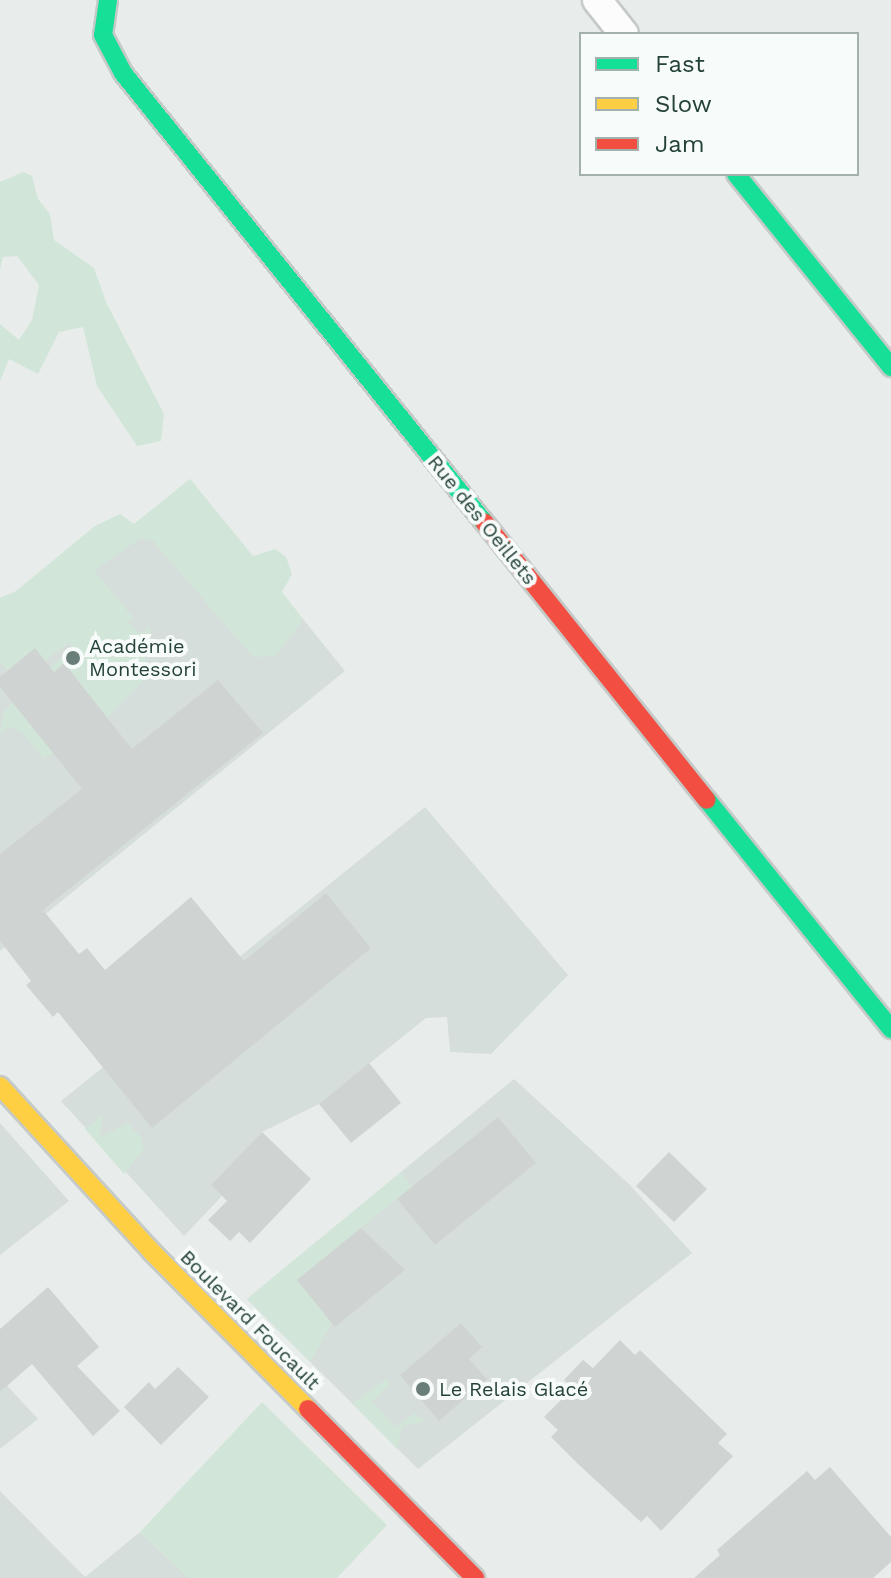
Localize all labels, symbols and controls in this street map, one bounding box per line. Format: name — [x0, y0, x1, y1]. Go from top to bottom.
legend — [579, 32, 859, 176]
text: Fast — [655, 50, 705, 78]
text: Slow — [655, 90, 712, 118]
text: Jam — [655, 130, 705, 158]
street label: Rue des Oeillets — [423, 450, 541, 590]
place label: Académie Montessori — [89, 634, 197, 681]
marker: Académie Montessori — [64, 649, 82, 667]
street label: Boulevard Foucault — [175, 1245, 325, 1395]
place label: Le Relais Glacé — [439, 1377, 588, 1401]
marker: Le Relais Glacé — [414, 1380, 432, 1398]

